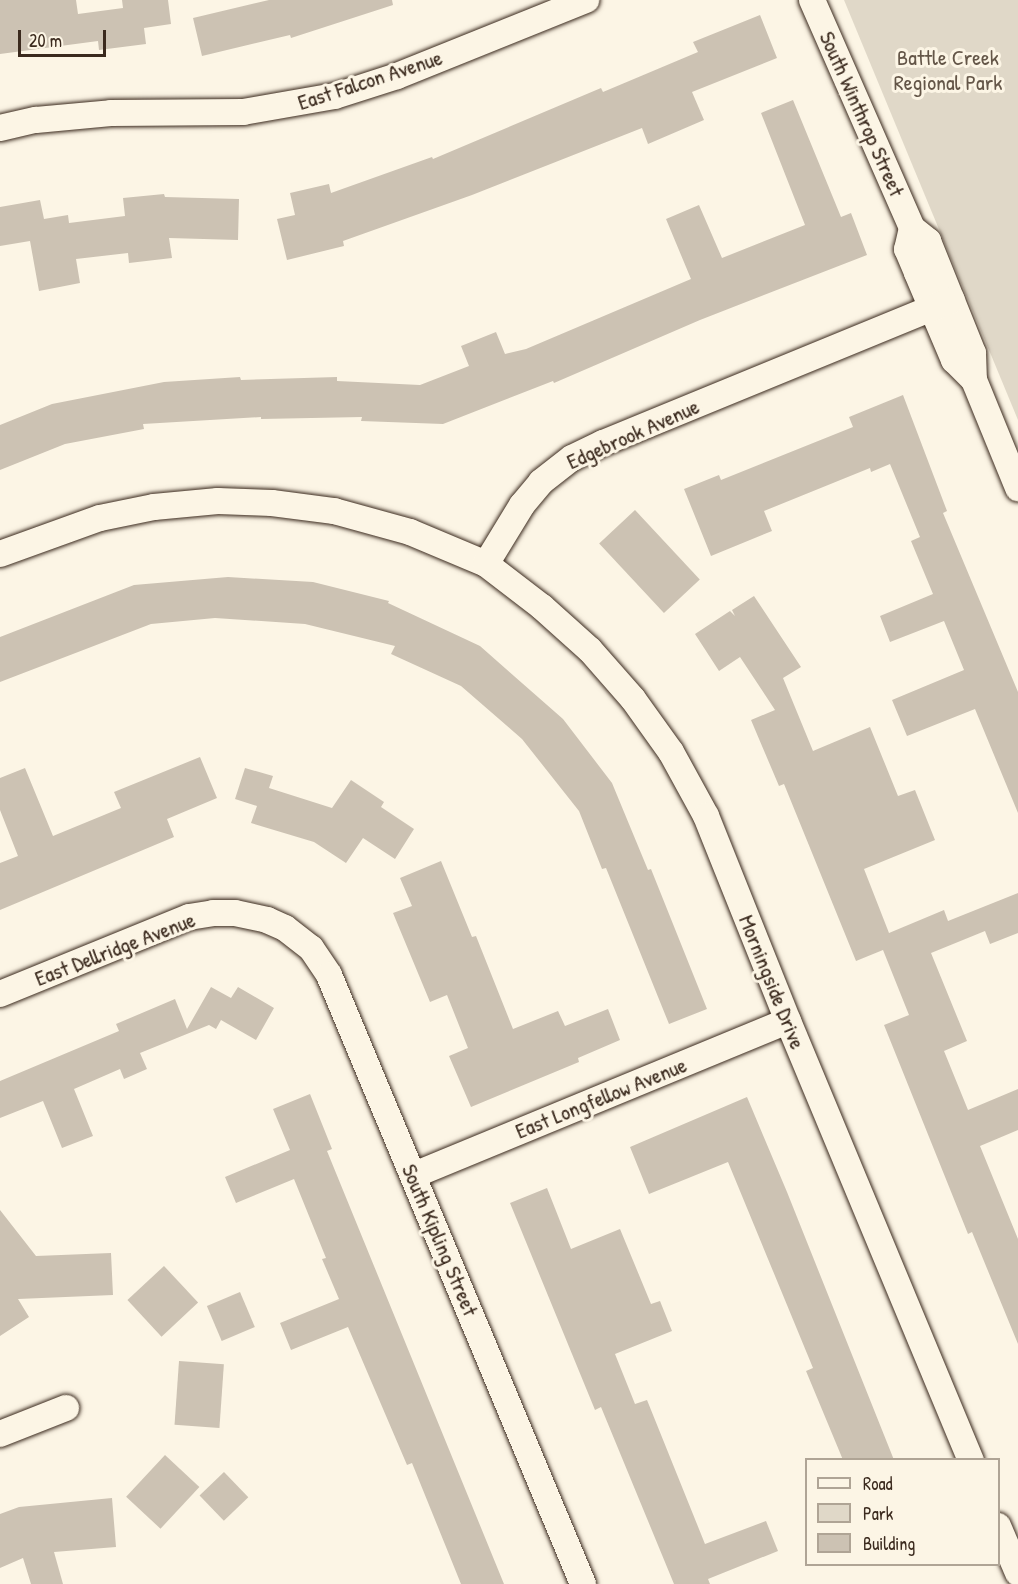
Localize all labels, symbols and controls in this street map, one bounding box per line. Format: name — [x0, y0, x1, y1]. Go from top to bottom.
scale bar — [21, 18, 110, 56]
street label: South Winthrop Street — [814, 27, 910, 201]
text: 20 m — [29, 28, 62, 53]
street label: East Falcon Avenue — [294, 44, 446, 116]
park label: Battle Creek Regional Park — [894, 44, 1002, 96]
street label: Edgebrook Avenue — [563, 393, 703, 475]
street label: East Dellridge Avenue — [31, 906, 199, 992]
street label: Morningside Drive — [733, 911, 811, 1053]
street label: East Longfellow Avenue — [512, 1052, 690, 1144]
street label: South Kipling Street — [396, 1160, 484, 1320]
legend — [805, 1458, 1000, 1566]
text: Road — [863, 1471, 893, 1496]
text: Park — [863, 1501, 893, 1526]
text: Building — [863, 1531, 915, 1556]

